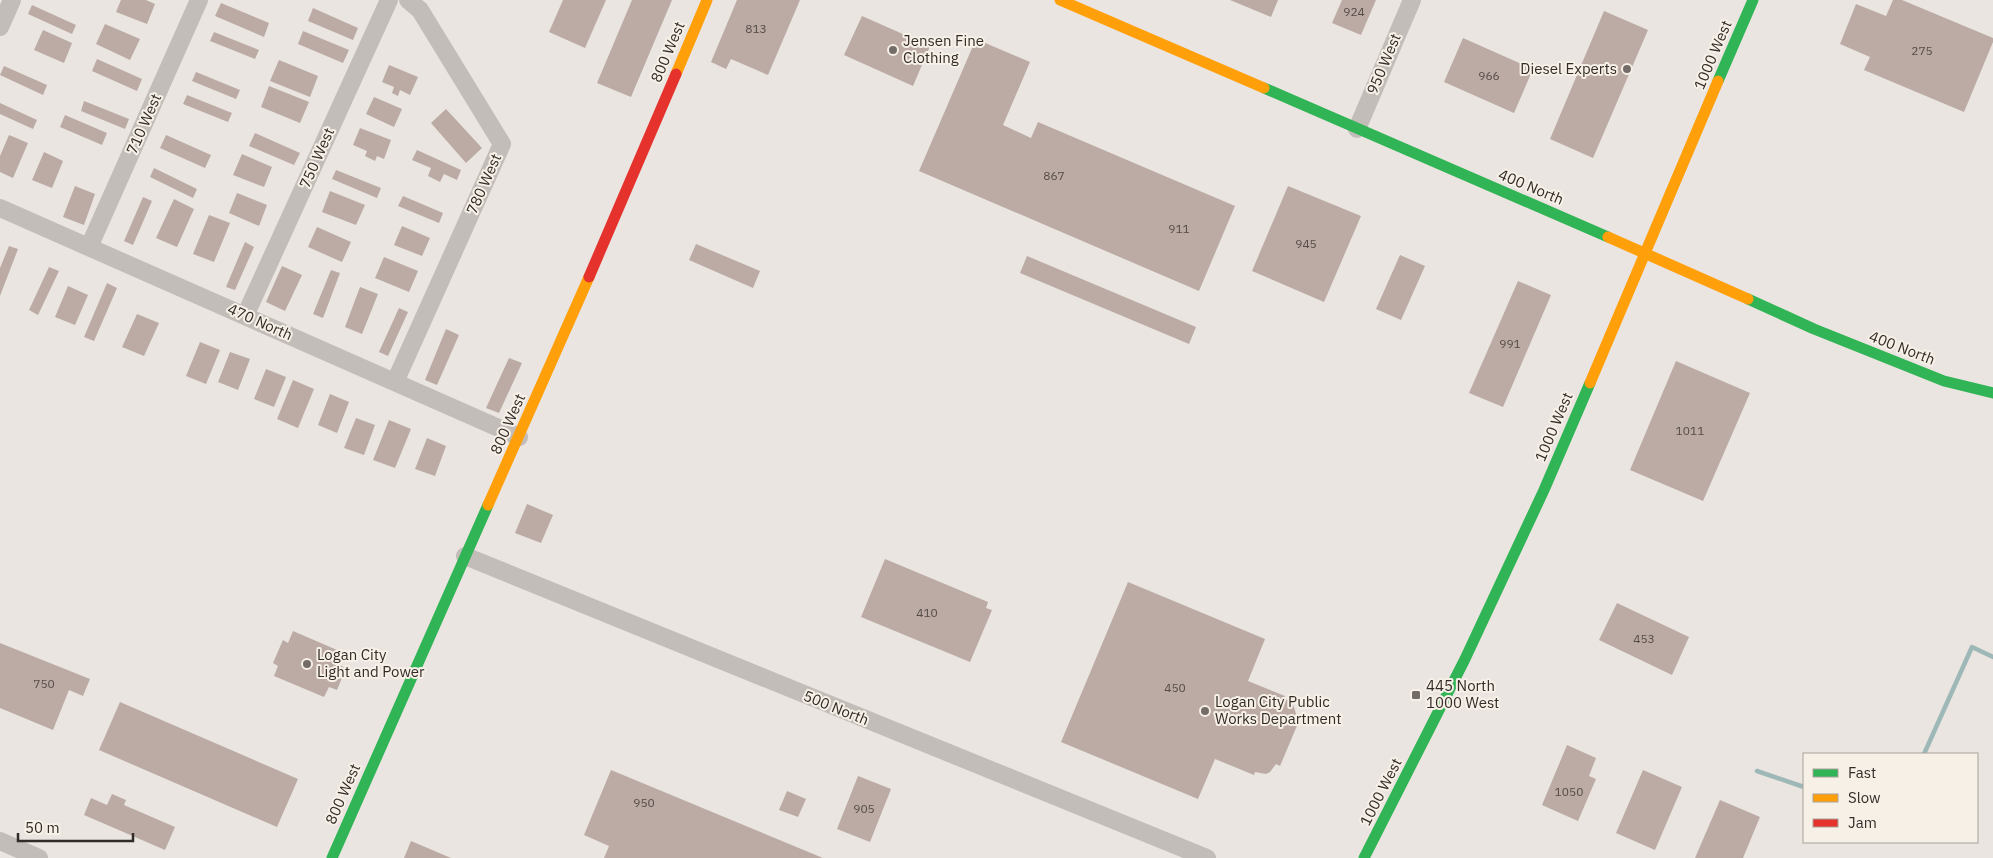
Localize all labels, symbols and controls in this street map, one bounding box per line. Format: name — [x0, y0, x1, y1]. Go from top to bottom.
house number: 924 — [1343, 4, 1365, 19]
street label: 1000 West — [1689, 17, 1736, 92]
street label: 800 West — [646, 18, 689, 85]
house number: 813 — [745, 21, 767, 36]
street label: 950 West — [1362, 30, 1405, 97]
place label: Jensen Fine Clothing — [903, 31, 984, 67]
house number: 275 — [1911, 43, 1933, 58]
marker: Jensen Fine Clothing — [887, 44, 899, 56]
place label: Diesel Experts — [1520, 59, 1617, 78]
marker: Diesel Experts — [1621, 63, 1633, 75]
house number: 966 — [1478, 68, 1500, 83]
street label: 710 West — [122, 91, 165, 157]
street label: 750 West — [295, 125, 338, 191]
street label: 780 West — [462, 151, 505, 217]
street label: 400 North — [1496, 164, 1567, 209]
house number: 867 — [1043, 168, 1065, 183]
house number: 911 — [1168, 221, 1190, 236]
house number: 945 — [1295, 236, 1317, 251]
street label: 470 North — [225, 299, 296, 344]
street label: 400 North — [1867, 326, 1938, 369]
house number: 991 — [1499, 336, 1521, 351]
street label: 1000 West — [1530, 389, 1577, 464]
street label: 800 West — [486, 391, 529, 457]
house number: 1011 — [1676, 423, 1704, 438]
house number: 410 — [916, 605, 938, 620]
house number: 453 — [1633, 631, 1655, 646]
place label: Logan City Light and Power — [317, 645, 425, 681]
marker: Logan City Light and Power — [301, 658, 313, 670]
house number: 750 — [33, 676, 55, 691]
place label: 445 North 1000 West — [1426, 676, 1499, 712]
house number: 450 — [1164, 680, 1186, 695]
street label: 500 North — [801, 686, 872, 729]
marker: 445 North 1000 West — [1410, 689, 1422, 701]
place label: Logan City Public Works Department — [1215, 692, 1342, 728]
marker: Logan City Public Works Department — [1199, 705, 1211, 717]
legend — [1803, 753, 1978, 843]
street label: 1000 West — [1355, 755, 1406, 829]
street label: 800 West — [321, 761, 364, 827]
text: Fast — [1848, 763, 1876, 782]
house number: 1050 — [1555, 784, 1583, 799]
text: Slow — [1848, 788, 1881, 807]
house number: 950 — [633, 795, 655, 810]
house number: 905 — [853, 801, 875, 816]
scale bar — [18, 810, 132, 842]
text: Jam — [1848, 813, 1877, 832]
text: 50 m — [25, 818, 60, 837]

